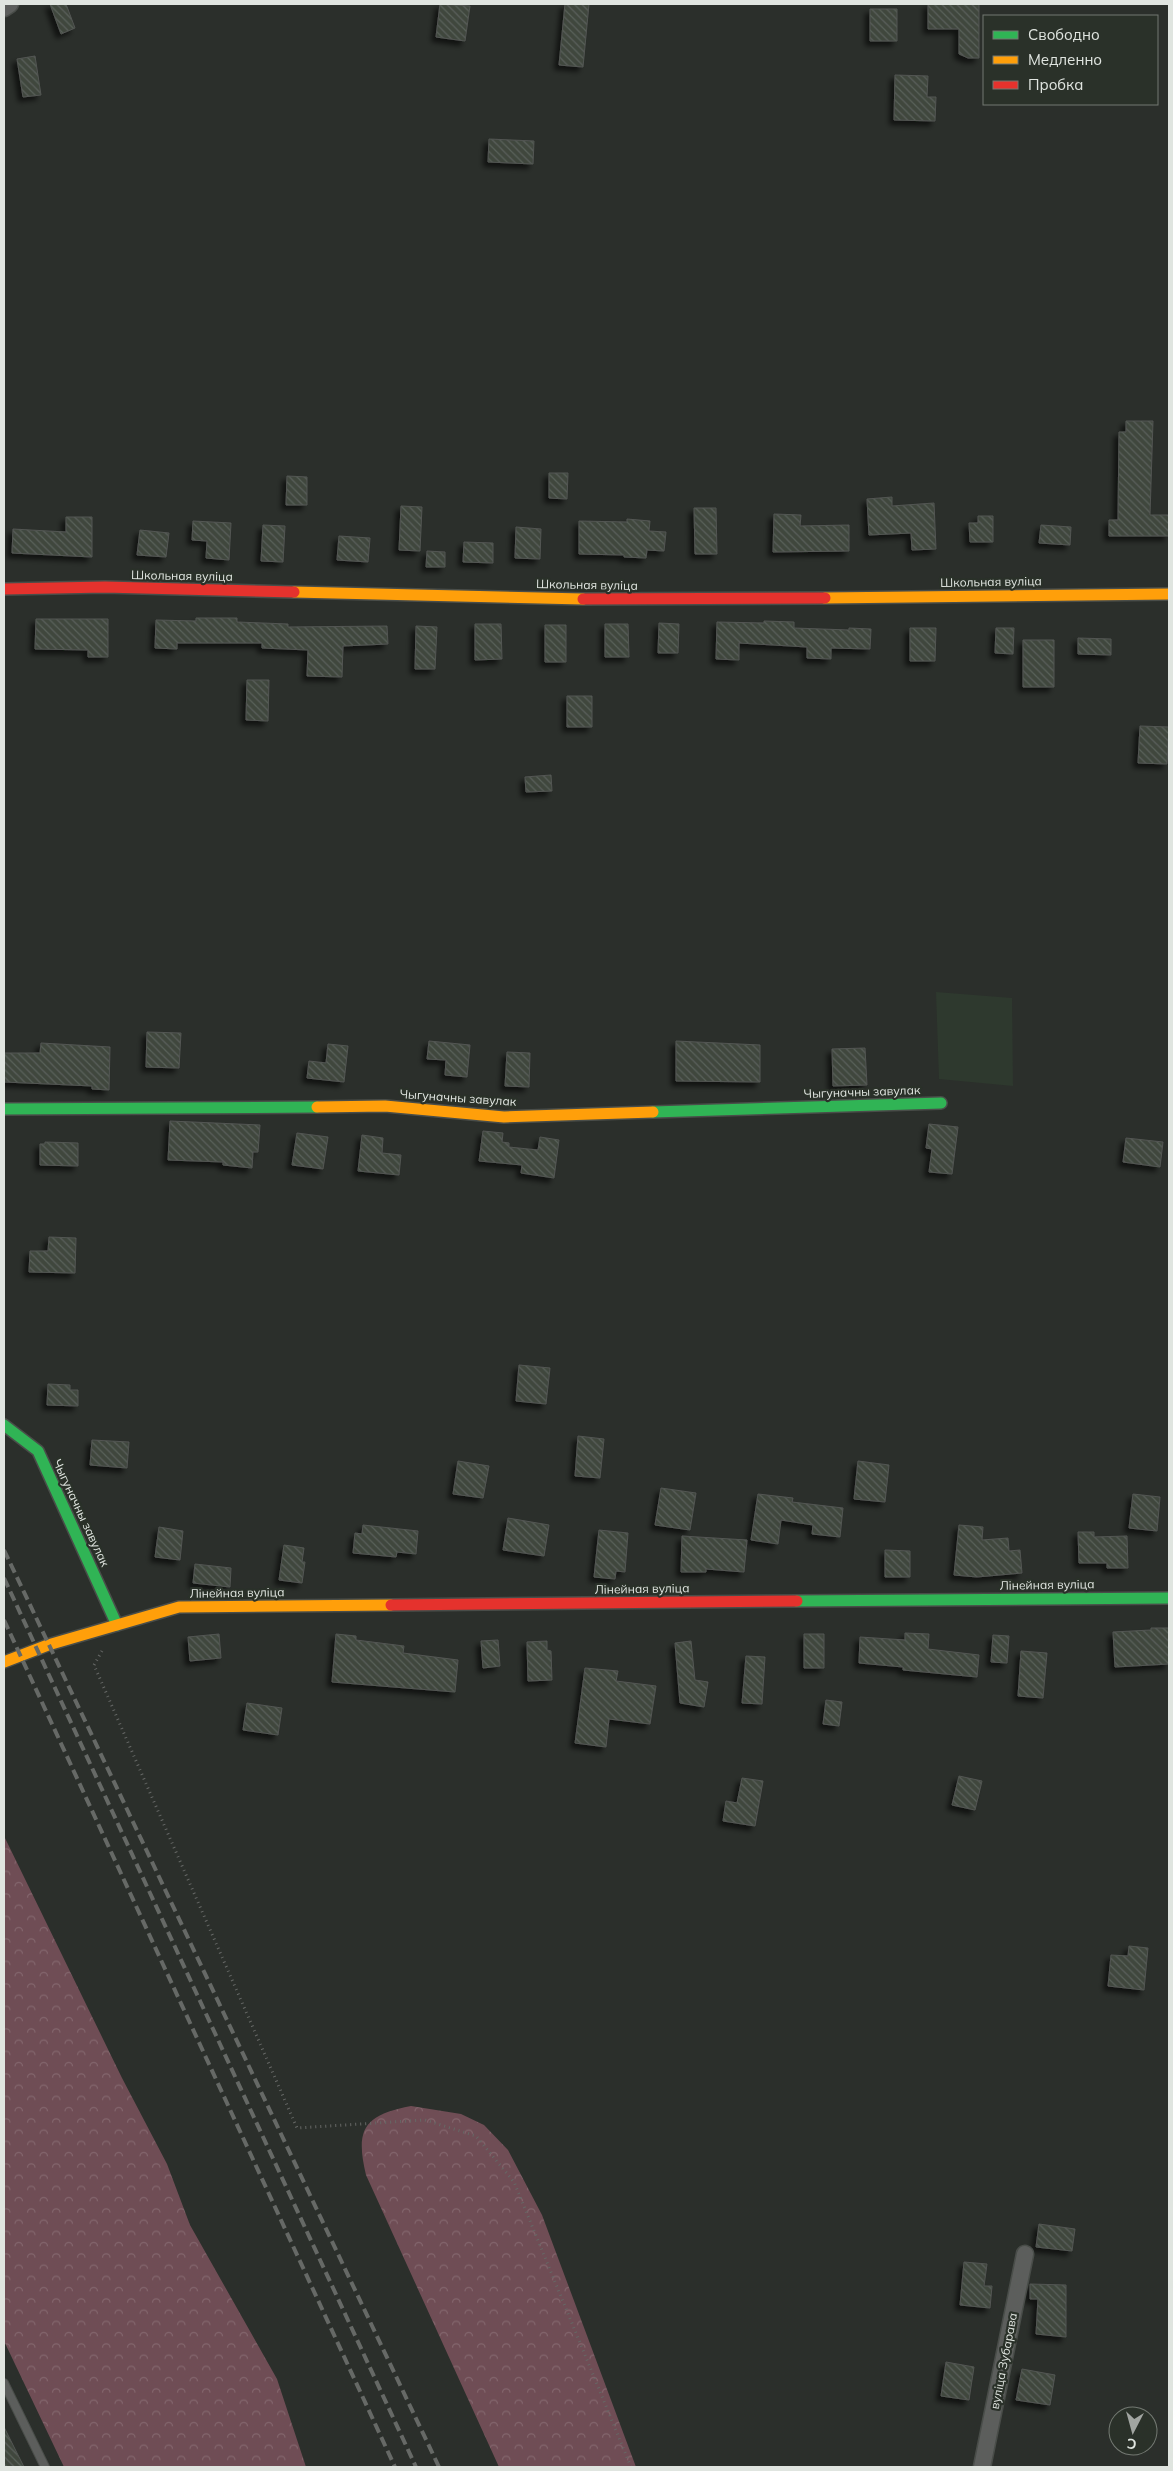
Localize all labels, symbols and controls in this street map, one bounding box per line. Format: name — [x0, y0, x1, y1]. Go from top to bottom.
legend — [983, 15, 1158, 105]
text: Свободно — [1028, 25, 1100, 44]
text: Медленно — [1028, 50, 1102, 69]
text: Пробка — [1028, 75, 1083, 94]
street label: Школьная вуліца — [131, 567, 233, 584]
street label: Школьная вуліца — [940, 573, 1042, 590]
street label: Школьная вуліца — [536, 576, 638, 593]
street label: Чыгуначны завулак — [803, 1082, 921, 1101]
street label: Чыгуначны завулак — [399, 1086, 517, 1109]
street label: Чыгуначны завулак — [50, 1457, 113, 1569]
street label: Лінейная вуліца — [999, 1576, 1095, 1593]
street label: Лінейная вуліца — [594, 1580, 690, 1597]
street label: Лінейная вуліца — [189, 1584, 285, 1601]
street label: вуліца Зубарава — [987, 2311, 1020, 2410]
north arrow — [1108, 2406, 1158, 2456]
text: С — [1126, 2434, 1137, 2453]

